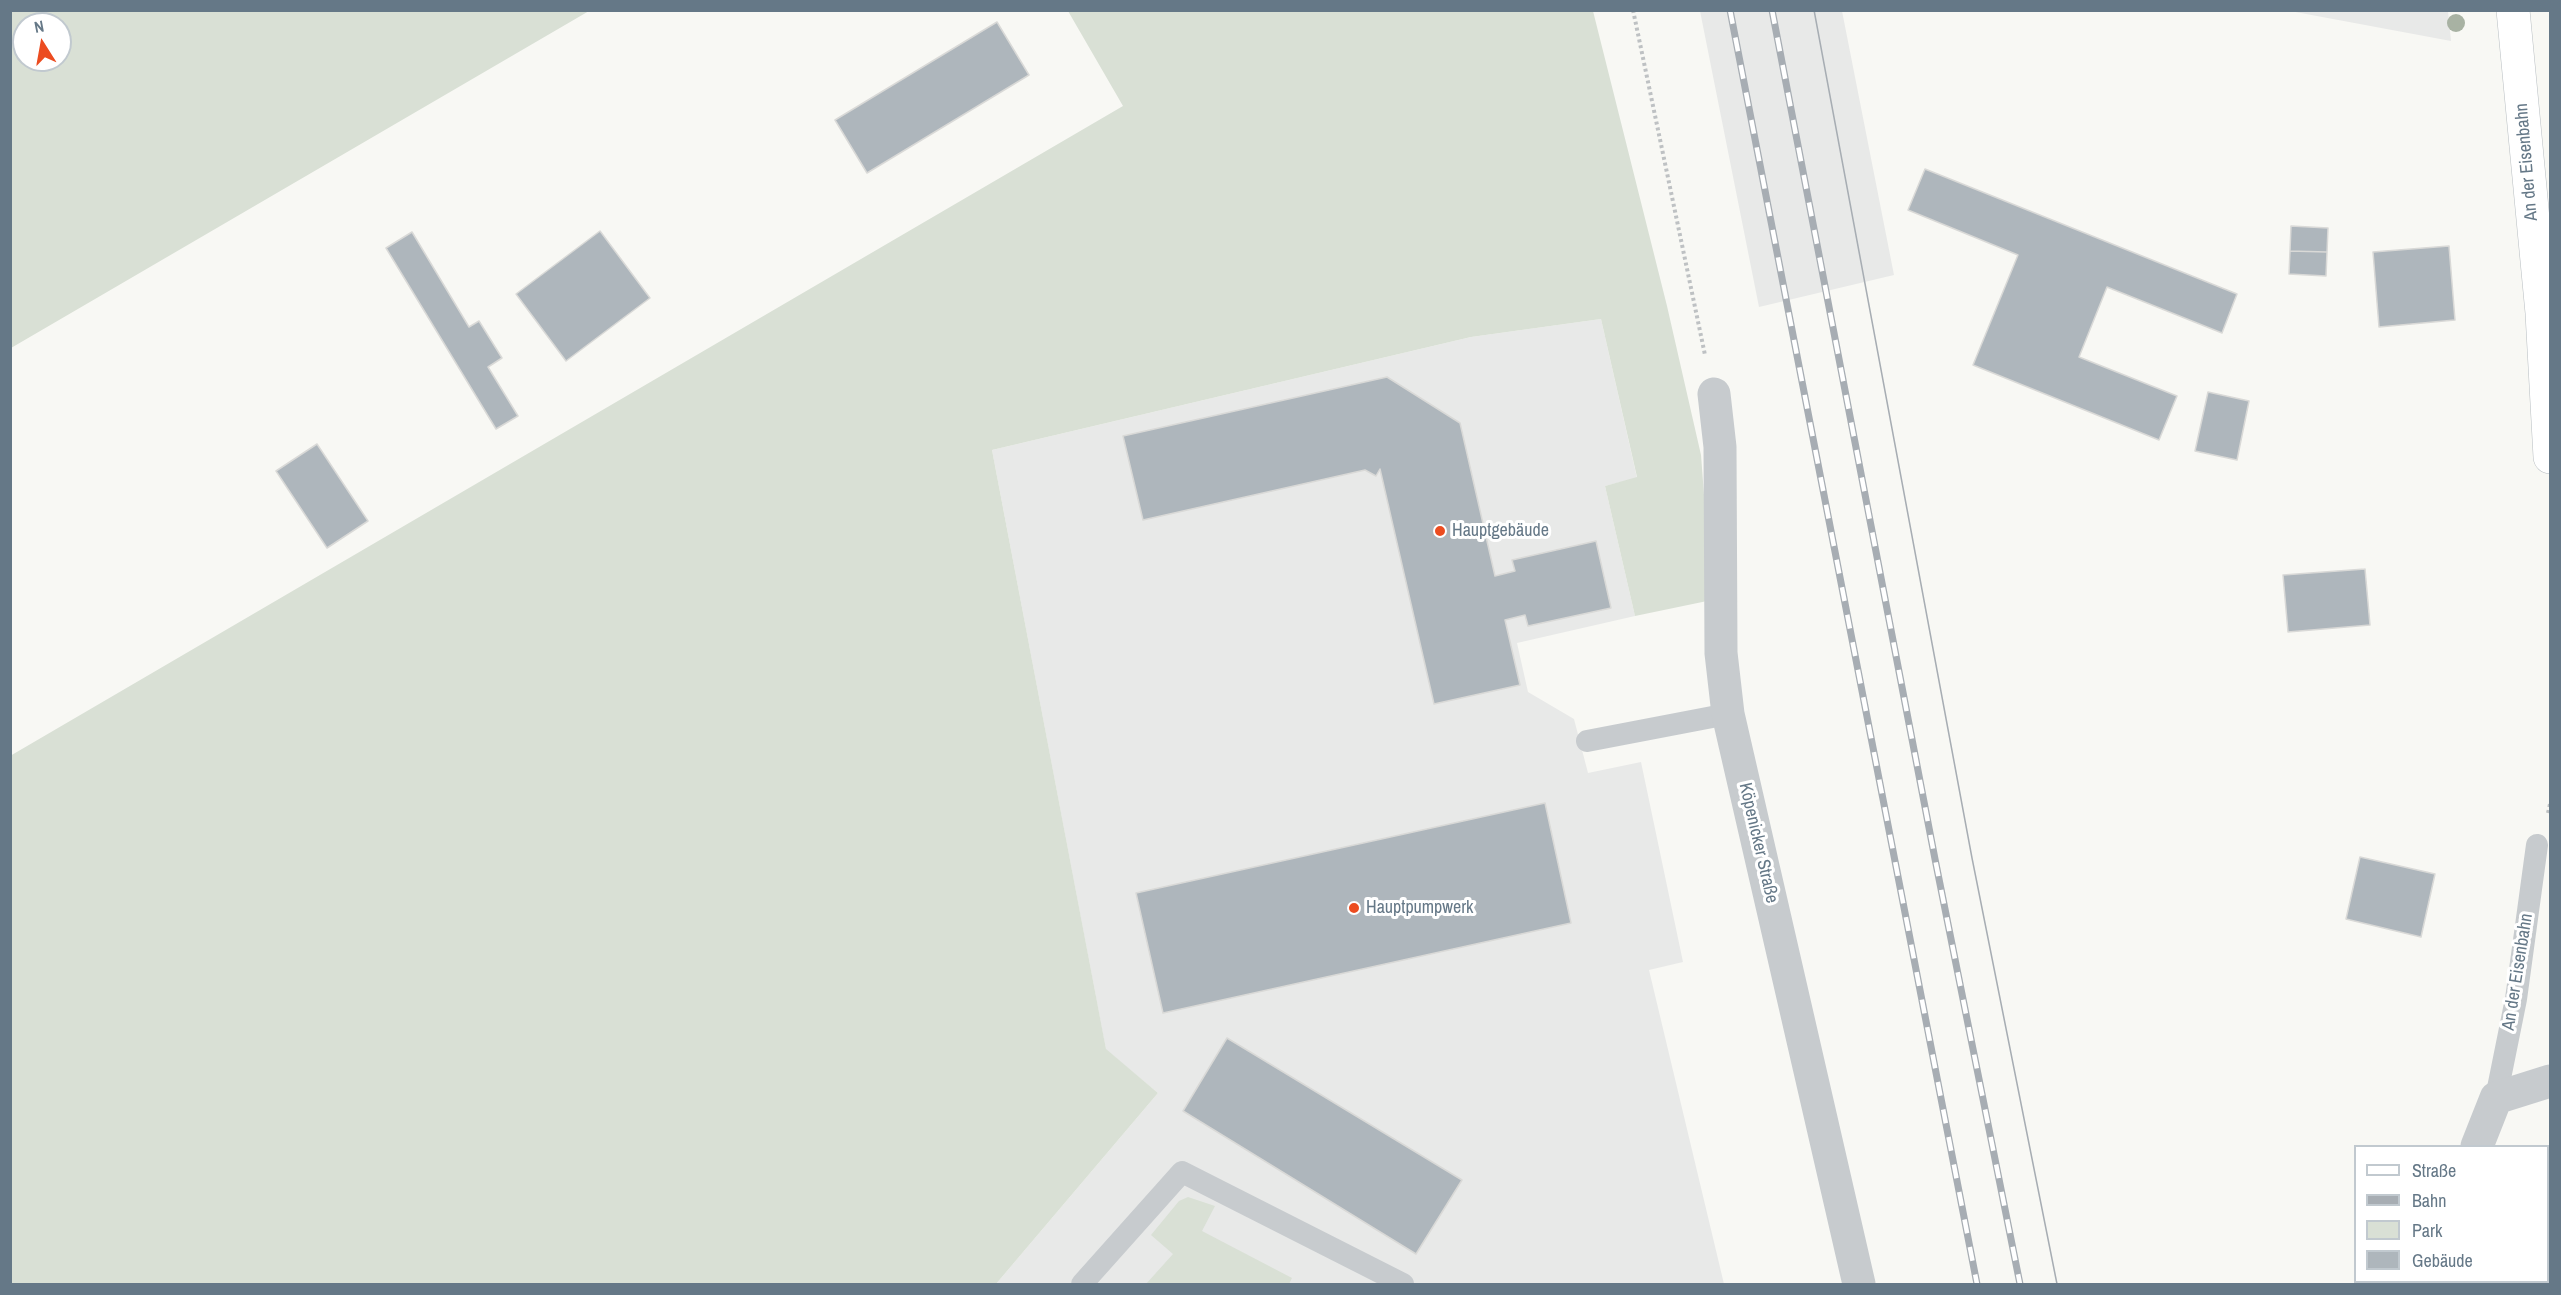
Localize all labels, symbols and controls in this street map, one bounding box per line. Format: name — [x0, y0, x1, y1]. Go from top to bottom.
north arrow — [12, 12, 72, 72]
text: N — [32, 15, 46, 38]
street label: An der Eisenbahn — [2511, 102, 2543, 222]
place label: Hauptgebäude — [1452, 520, 1549, 542]
marker: Hauptgebäude — [1433, 524, 1447, 538]
street label: Köpenicker Straße — [1734, 781, 1782, 905]
place label: Hauptpumpwerk — [1366, 897, 1473, 919]
marker: Hauptpumpwerk — [1347, 901, 1361, 915]
street label: An der Eisenbahn — [2498, 912, 2538, 1032]
legend — [2354, 1145, 2549, 1283]
text: Straße — [2412, 1158, 2456, 1183]
text: Bahn — [2412, 1188, 2446, 1213]
text: Park — [2412, 1218, 2442, 1243]
text: Gebäude — [2412, 1248, 2473, 1273]

